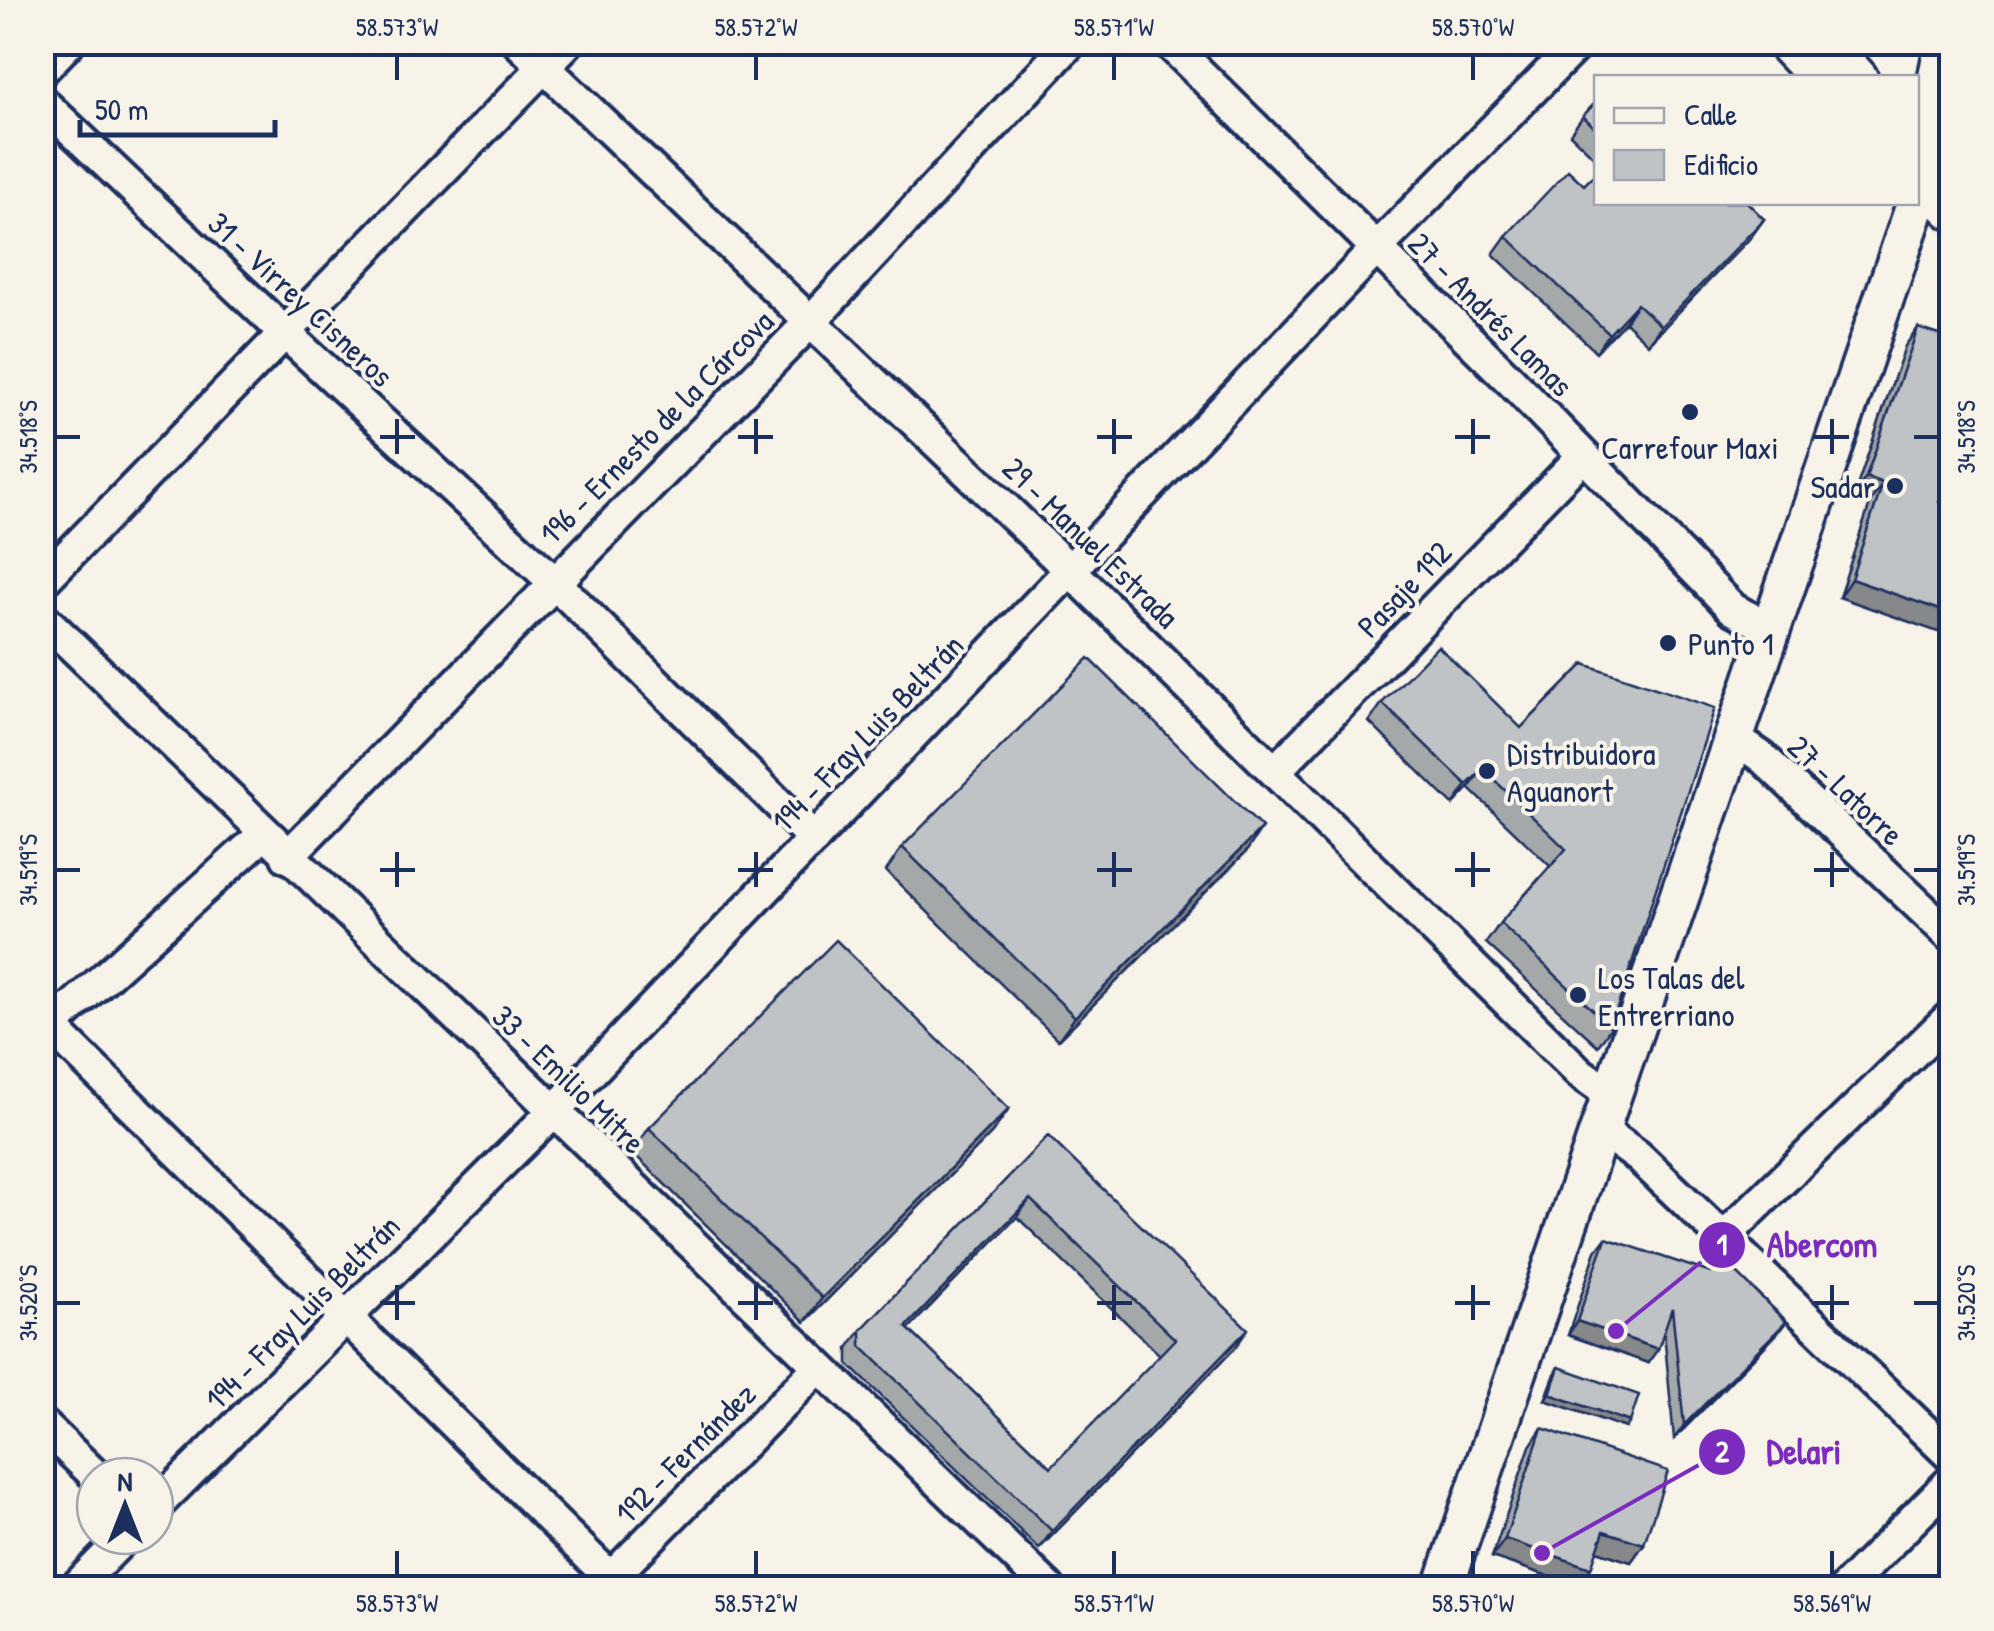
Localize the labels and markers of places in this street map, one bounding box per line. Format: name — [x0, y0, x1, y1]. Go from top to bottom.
marker: Carrefour Maxi — [1679, 401, 1701, 423]
place label: Carrefour Maxi — [1601, 426, 1779, 469]
place label: Sadar — [1810, 465, 1875, 508]
marker: Sadar — [1884, 475, 1906, 497]
place label: Punto 1 — [1688, 622, 1774, 665]
marker: Punto 1 — [1657, 632, 1679, 654]
place label: Distribuidora Aguanort — [1507, 732, 1656, 812]
marker: Distribuidora Aguanort — [1476, 760, 1498, 782]
place label: Los Talas del Entrerriano — [1598, 956, 1745, 1036]
marker: Los Talas del Entrerriano — [1567, 984, 1589, 1006]
callout: Abercom — [1697, 1212, 1897, 1277]
callout: Delari — [1697, 1419, 1862, 1484]

